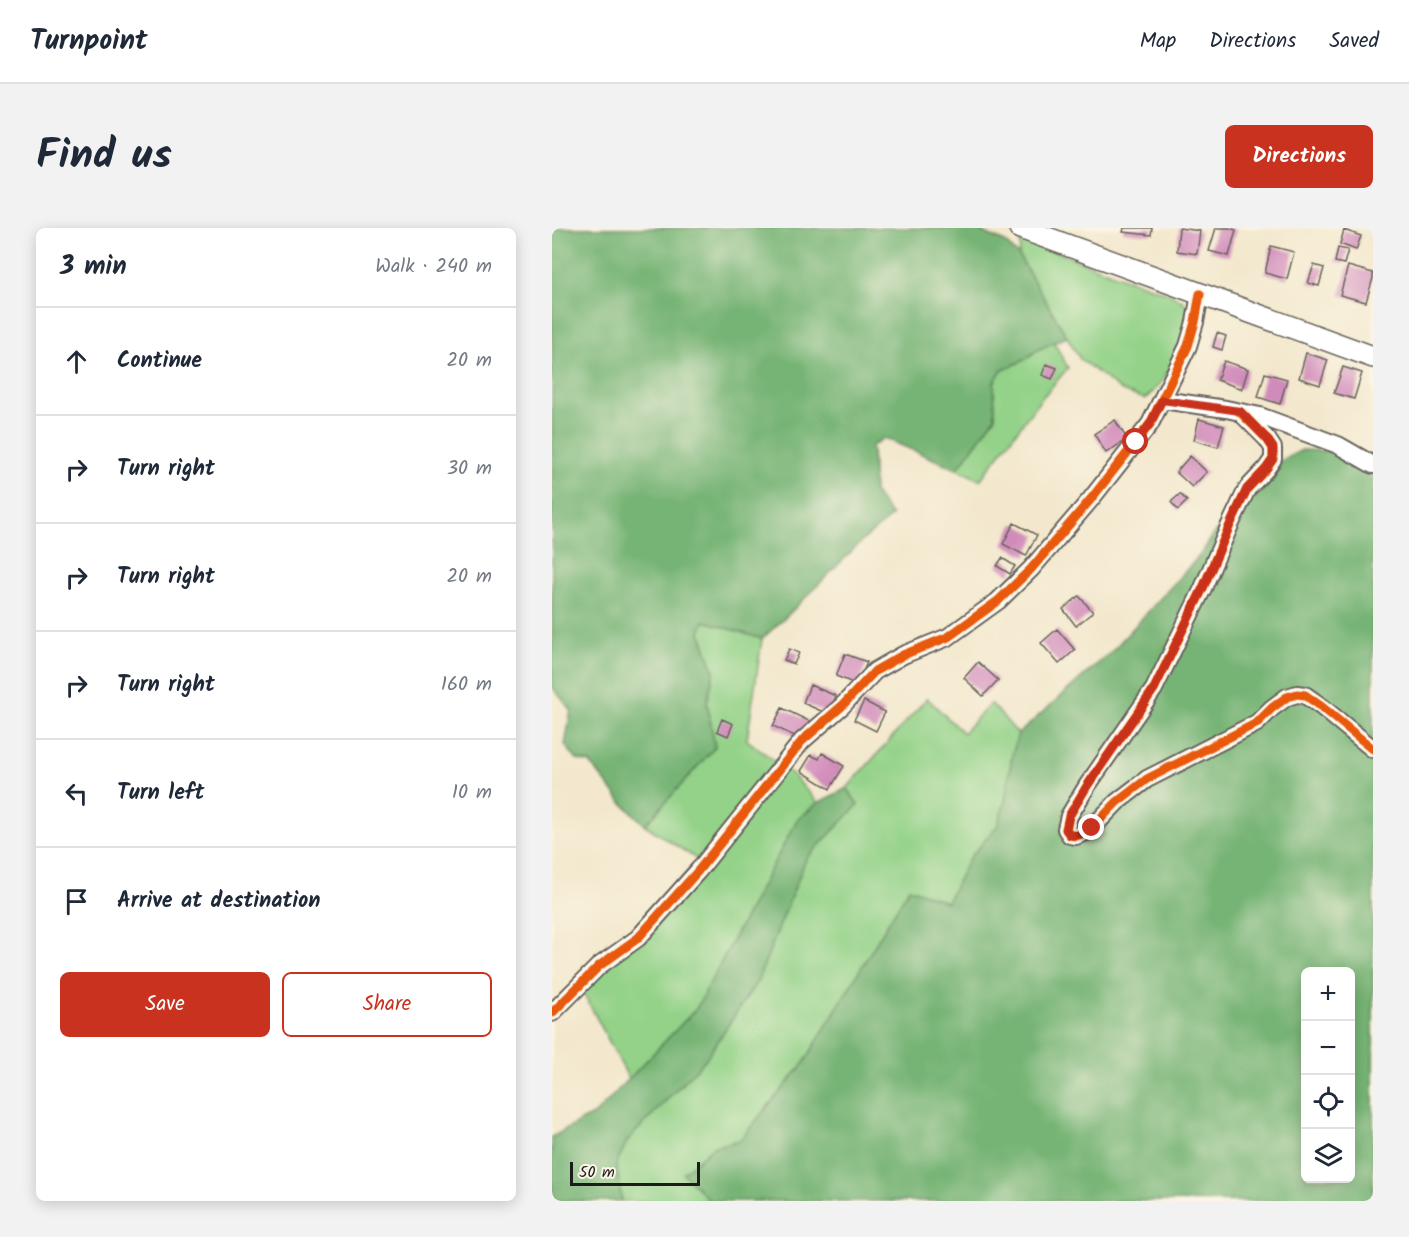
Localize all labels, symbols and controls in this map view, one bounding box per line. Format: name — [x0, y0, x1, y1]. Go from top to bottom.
text: Turnpoint — [30, 19, 148, 64]
text: Map — [1140, 25, 1176, 58]
text: Directions — [1209, 25, 1296, 58]
text: Saved — [1329, 25, 1379, 58]
text: Find us — [36, 123, 172, 190]
button: Directions — [1225, 125, 1373, 188]
text: 3 min — [60, 246, 127, 288]
text: Walk · 240 m — [375, 251, 492, 283]
text: Continue — [117, 344, 202, 379]
icon: ahead — [60, 345, 93, 378]
text: 20 m — [446, 345, 492, 377]
route start — [1122, 428, 1148, 454]
text: Turn right — [117, 452, 215, 487]
icon: right — [60, 453, 93, 486]
text: 30 m — [447, 453, 492, 485]
text: Turn right — [117, 560, 215, 595]
icon: right — [60, 561, 93, 594]
text: 20 m — [446, 561, 492, 593]
text: Turn right — [117, 668, 215, 703]
icon: right — [60, 669, 93, 702]
text: 160 m — [441, 669, 492, 701]
text: Turn left — [117, 776, 204, 811]
icon: left — [60, 777, 93, 810]
text: 10 m — [452, 777, 492, 809]
route end — [1078, 814, 1104, 840]
text: Arrive at destination — [117, 884, 320, 919]
icon: arrive — [60, 885, 93, 918]
map controls — [1301, 967, 1355, 1183]
button: + — [1301, 967, 1355, 1021]
button: Save — [60, 972, 270, 1037]
button: Share — [282, 972, 492, 1037]
button: − — [1301, 1021, 1355, 1075]
button: locate — [1301, 1075, 1355, 1129]
button: layers — [1301, 1129, 1355, 1183]
scale bar — [570, 1159, 700, 1186]
text: 50 m — [579, 1160, 615, 1185]

